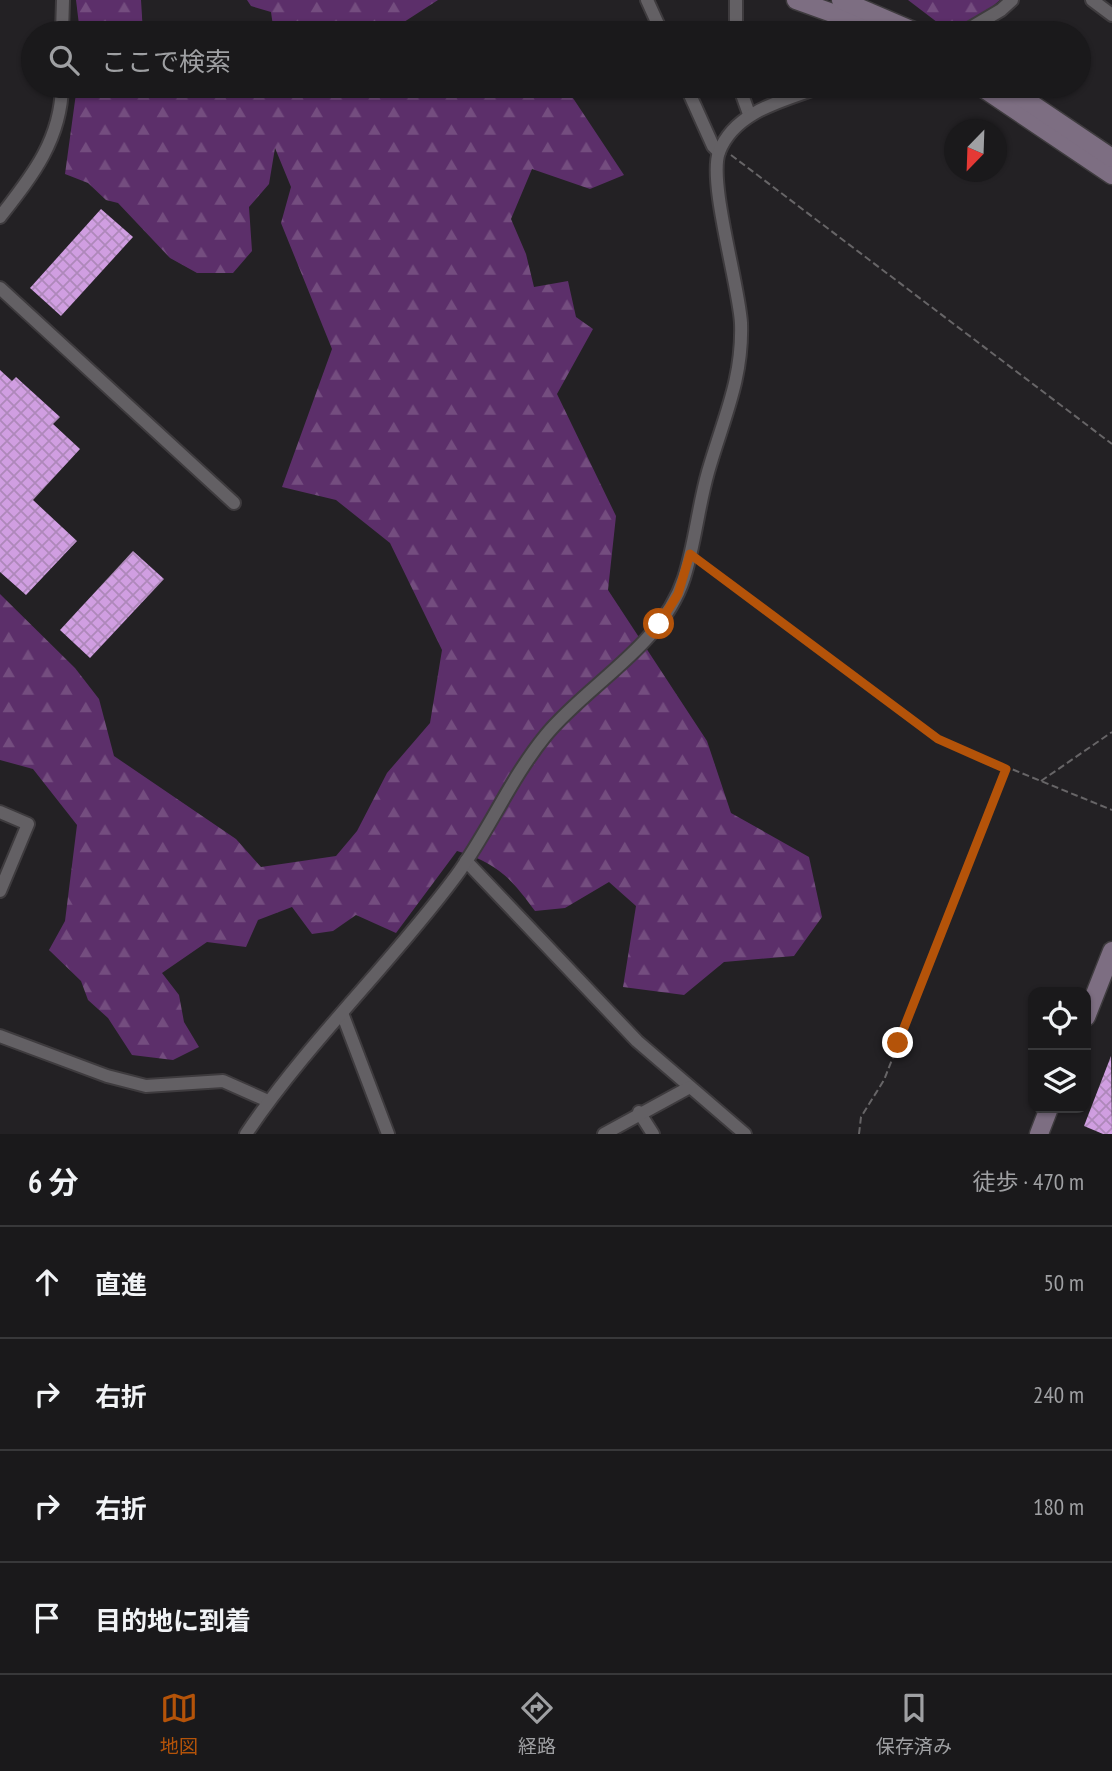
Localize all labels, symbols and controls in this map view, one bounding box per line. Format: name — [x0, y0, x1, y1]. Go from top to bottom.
search box — [21, 21, 1091, 98]
icon: search — [45, 41, 83, 79]
text: ここで検索 — [101, 45, 231, 78]
north arrow — [944, 119, 1007, 182]
route start — [643, 608, 674, 639]
map controls — [1028, 987, 1091, 1113]
button: locate — [1028, 987, 1091, 1050]
route end — [882, 1027, 913, 1058]
button: layers — [1028, 1050, 1091, 1113]
text: 6 分 — [28, 1162, 79, 1201]
text: 徒歩 · 470 m — [972, 1167, 1084, 1196]
icon: ahead — [28, 1263, 66, 1301]
text: 直進 — [95, 1268, 147, 1301]
text: 50 m — [1043, 1268, 1084, 1297]
icon: right — [28, 1375, 66, 1413]
text: 右折 — [95, 1380, 147, 1413]
text: 240 m — [1033, 1380, 1084, 1409]
icon: right — [28, 1487, 66, 1525]
text: 右折 — [95, 1492, 147, 1525]
text: 180 m — [1033, 1492, 1084, 1521]
icon: arrive — [28, 1599, 66, 1637]
text: 目的地に到着 — [95, 1604, 251, 1637]
tab: 地図 — [160, 1689, 198, 1758]
tab: 経路 — [518, 1689, 556, 1758]
tab: 保存済み — [876, 1689, 952, 1758]

